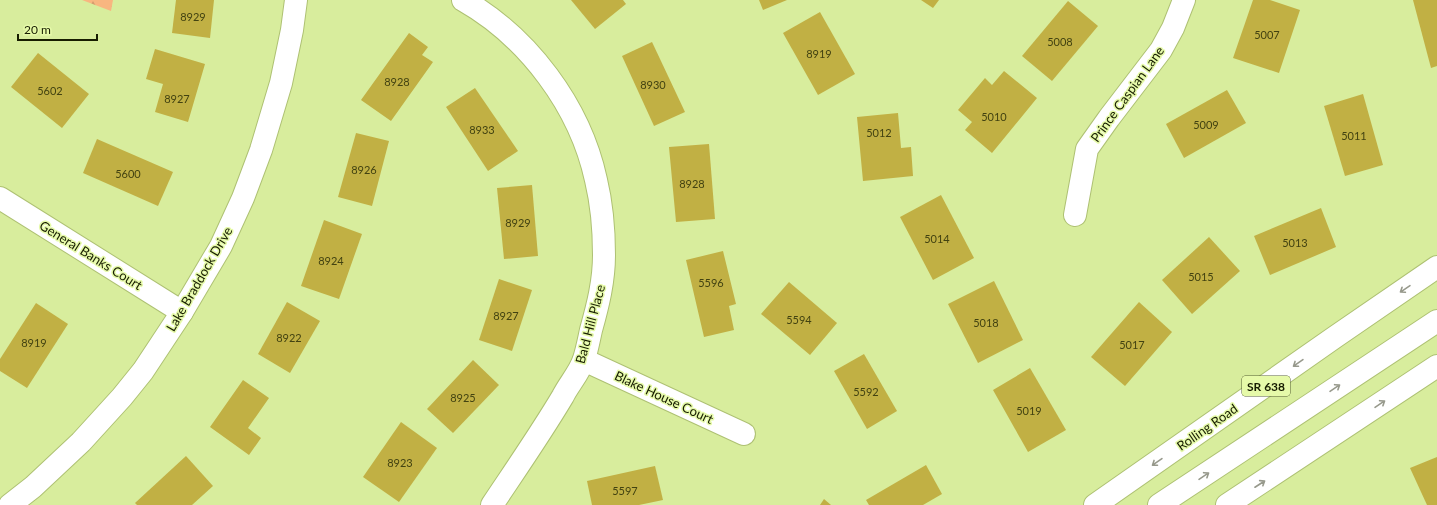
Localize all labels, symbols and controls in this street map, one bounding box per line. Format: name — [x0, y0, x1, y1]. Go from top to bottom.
house number: 8929 — [180, 10, 206, 23]
scale bar — [18, 16, 97, 42]
text: 20 m — [24, 22, 51, 37]
house number: 5007 — [1254, 28, 1280, 41]
house number: 5008 — [1047, 35, 1073, 48]
street label: Prince Caspian Lane — [1087, 43, 1167, 145]
house number: 8919 — [806, 47, 832, 60]
house number: 8928 — [384, 75, 410, 88]
house number: 8930 — [640, 78, 666, 91]
house number: 5602 — [37, 84, 63, 97]
house number: 8927 — [164, 92, 190, 105]
house number: 5010 — [981, 110, 1007, 123]
house number: 5009 — [1193, 118, 1219, 131]
house number: 8933 — [469, 123, 495, 136]
house number: 5012 — [866, 126, 892, 139]
house number: 5011 — [1341, 129, 1367, 142]
house number: 8926 — [351, 163, 377, 176]
house number: 5600 — [115, 167, 141, 180]
house number: 8928 — [679, 177, 705, 190]
house number: 8929 — [505, 216, 531, 229]
street label: General Banks Court — [37, 217, 146, 293]
street label: Lake Braddock Drive — [163, 224, 235, 334]
house number: 5014 — [924, 232, 950, 245]
house number: 5013 — [1282, 236, 1308, 249]
house number: 8924 — [318, 254, 344, 267]
house number: 5015 — [1188, 270, 1214, 283]
house number: 5596 — [698, 276, 724, 289]
street label: Bald Hill Place — [572, 283, 608, 365]
one-way arrow — [1400, 285, 1411, 293]
house number: 8927 — [493, 309, 519, 322]
house number: 5594 — [786, 313, 812, 326]
house number: 5018 — [973, 316, 999, 329]
house number: 8922 — [276, 331, 302, 344]
house number: 8919 — [21, 336, 47, 349]
house number: 5017 — [1119, 338, 1145, 351]
one-way arrow — [1292, 359, 1303, 367]
street label: Blake House Court — [612, 367, 716, 427]
road number: SR 638 — [1242, 376, 1290, 396]
one-way arrow — [1329, 384, 1341, 392]
house number: 5592 — [853, 385, 879, 398]
house number: 8925 — [450, 391, 476, 404]
street label: Rolling Road — [1174, 400, 1240, 454]
one-way arrow — [1374, 400, 1385, 408]
house number: 5019 — [1016, 404, 1042, 417]
house number: 8923 — [387, 456, 413, 469]
one-way arrow — [1152, 458, 1163, 466]
one-way arrow — [1198, 472, 1209, 480]
one-way arrow — [1254, 479, 1266, 487]
house number: 5597 — [612, 484, 638, 497]

